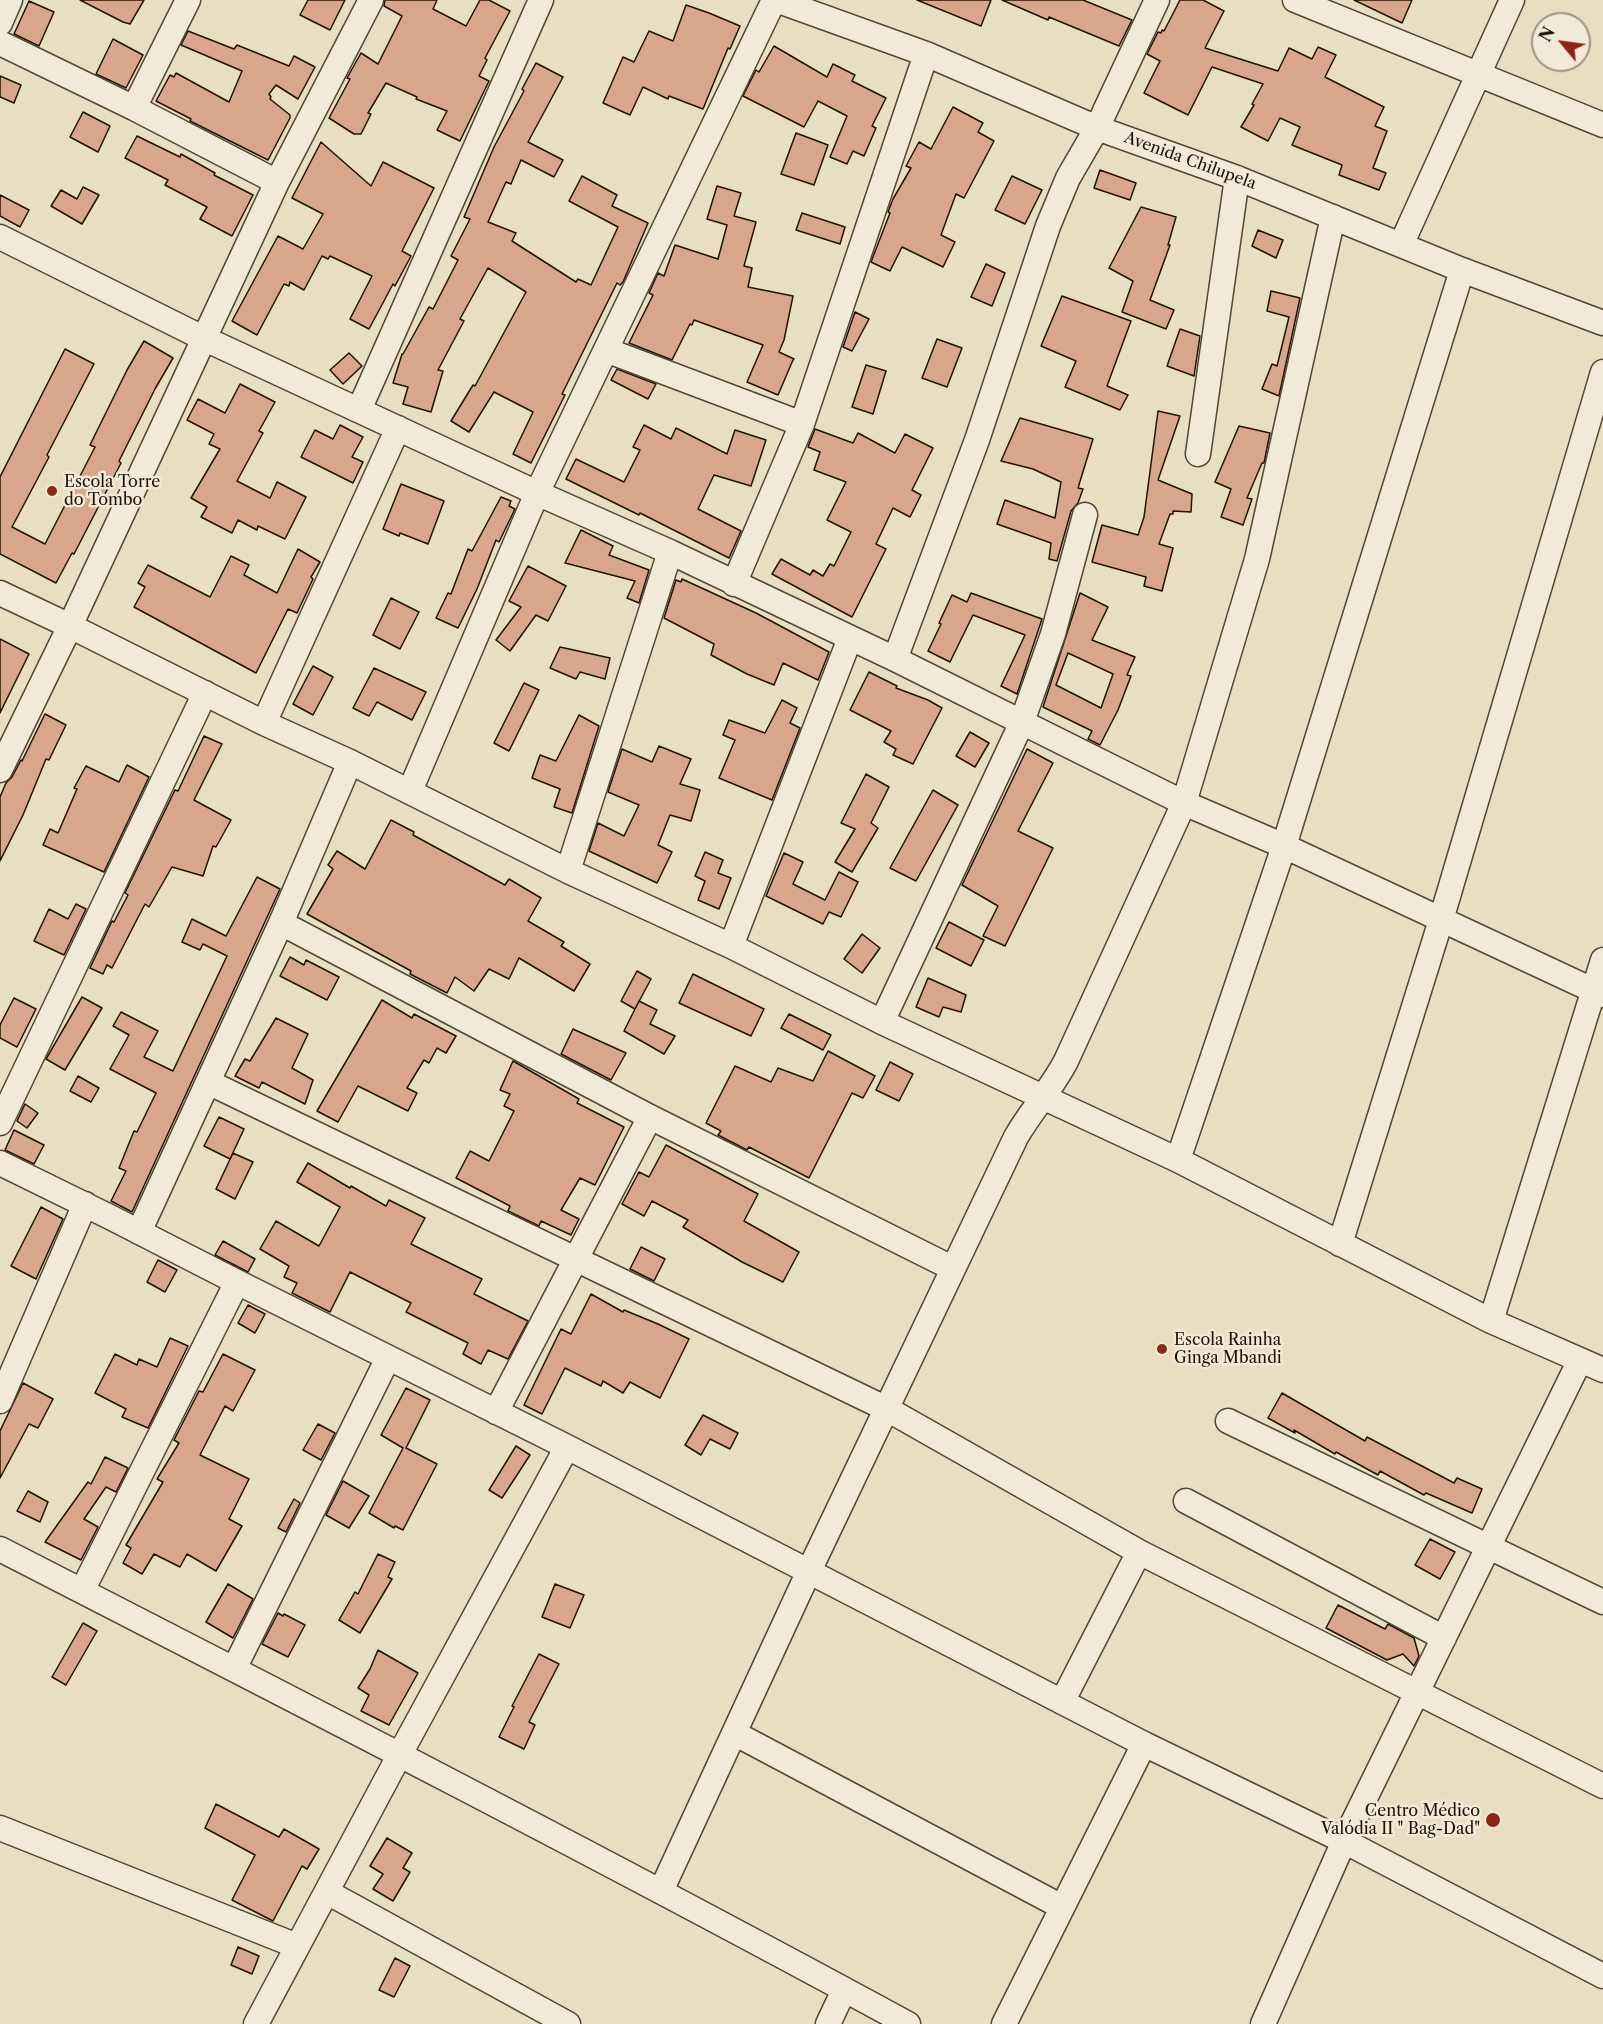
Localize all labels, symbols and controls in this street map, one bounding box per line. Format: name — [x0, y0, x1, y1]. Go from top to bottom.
north arrow — [1531, 12, 1591, 72]
text: N — [1535, 23, 1559, 45]
street label: Avenida Chilupela — [1121, 128, 1259, 194]
place label: Escola Torre do Tombo — [64, 472, 160, 510]
marker: Escola Torre do Tombo — [45, 484, 59, 498]
place label: Escola Rainha Ginga Mbandi — [1174, 1330, 1282, 1368]
marker: Escola Rainha Ginga Mbandi — [1155, 1342, 1169, 1356]
place label: Centro Médico Valódia II " Bag-Dad" — [1321, 1801, 1480, 1839]
marker: Centro Médico Valódia II " Bag-Dad" — [1484, 1811, 1502, 1829]

